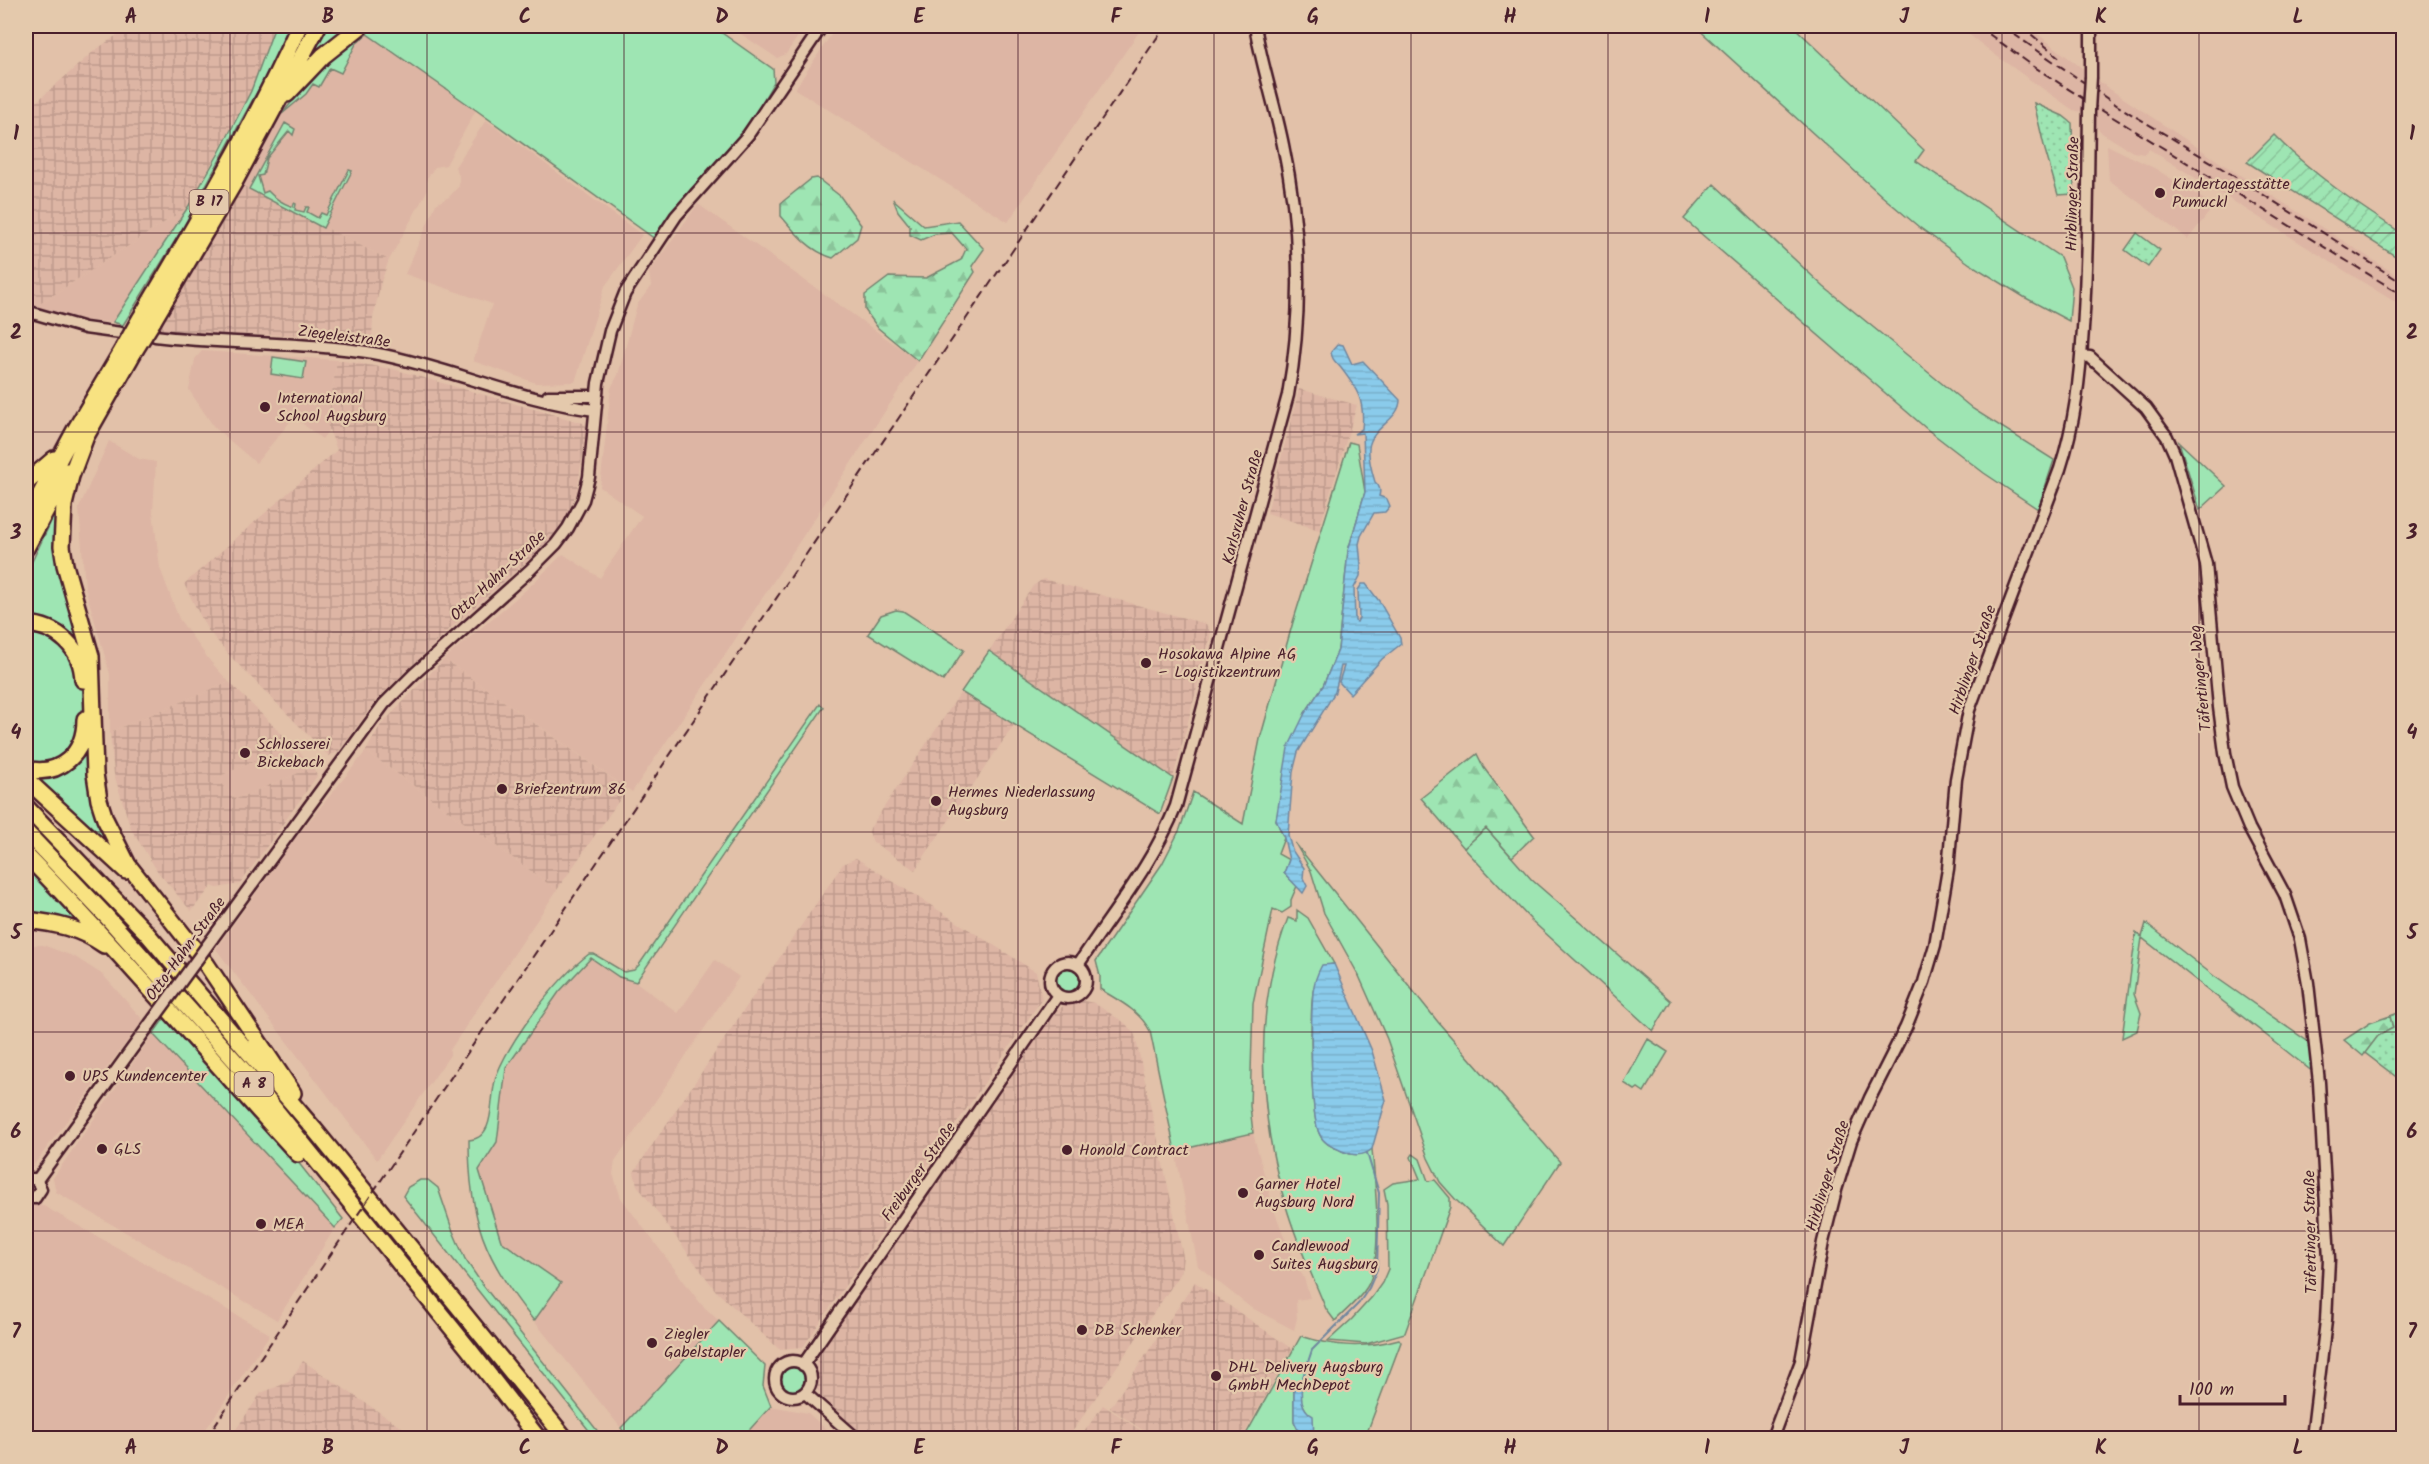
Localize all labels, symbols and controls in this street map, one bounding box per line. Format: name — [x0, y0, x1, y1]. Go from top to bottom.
text: A — [125, 2, 137, 34]
text: B — [322, 2, 334, 34]
text: C — [519, 2, 531, 34]
text: D — [715, 2, 729, 34]
text: E — [913, 2, 925, 34]
text: F — [1111, 2, 1123, 34]
text: G — [1307, 2, 1319, 34]
text: H — [1503, 2, 1517, 34]
text: I — [1704, 2, 1710, 34]
text: J — [1899, 2, 1910, 34]
text: K — [2095, 2, 2107, 34]
text: L — [2293, 2, 2303, 34]
text: 1 — [13, 119, 19, 151]
text: 1 — [2409, 119, 2415, 151]
street label: Hirblinger Straße — [2059, 136, 2087, 252]
place label: Kindertagesstätte Pumuckl — [2172, 172, 2290, 215]
marker: Kindertagesstätte Pumuckl — [2153, 186, 2167, 200]
road number: B 17 — [190, 190, 228, 214]
text: 2 — [10, 318, 22, 350]
text: 2 — [2406, 318, 2418, 350]
street label: Ziegeleistraße — [296, 319, 392, 355]
place label: International School Augsburg — [277, 386, 387, 429]
marker: International School Augsburg — [258, 400, 272, 414]
street label: Karlsruher Straße — [1216, 447, 1270, 567]
text: 3 — [10, 518, 22, 550]
text: 3 — [2406, 518, 2418, 550]
street label: Otto-Hahn-Straße — [444, 525, 552, 627]
street label: Hirblinger Straße — [1942, 602, 2004, 718]
street label: Täfertinger Weg — [2183, 623, 2219, 733]
place label: Hosokawa Alpine AG – Logistikzentrum — [1158, 642, 1296, 685]
marker: Hosokawa Alpine AG – Logistikzentrum — [1139, 656, 1153, 670]
text: 4 — [11, 718, 22, 750]
text: 4 — [2407, 718, 2418, 750]
place label: Schlosserei Bickebach — [257, 732, 331, 775]
marker: Schlosserei Bickebach — [238, 746, 252, 760]
place label: Briefzentrum 86 — [514, 777, 626, 802]
place label: Hermes Niederlassung Augsburg — [948, 780, 1096, 823]
marker: Briefzentrum 86 — [495, 782, 509, 796]
marker: Hermes Niederlassung Augsburg — [929, 794, 943, 808]
street label: Otto-Hahn-Straße — [140, 892, 232, 1006]
text: 5 — [10, 918, 23, 950]
text: 5 — [2406, 918, 2419, 950]
place label: UPS Kundencenter — [82, 1064, 208, 1089]
marker: UPS Kundencenter — [63, 1069, 77, 1083]
road number: A 8 — [234, 1072, 274, 1096]
text: 6 — [11, 1117, 22, 1149]
street label: Freiburger Straße — [875, 1117, 963, 1227]
street label: Hirblinger Straße — [1799, 1117, 1857, 1235]
text: 6 — [2407, 1117, 2418, 1149]
place label: GLS — [114, 1137, 142, 1162]
place label: Honold Contract — [1079, 1138, 1190, 1163]
marker: GLS — [95, 1142, 109, 1156]
marker: Honold Contract — [1060, 1143, 1074, 1157]
street label: Täfertinger Straße — [2297, 1170, 2325, 1294]
place label: Garner Hotel Augsburg Nord — [1255, 1172, 1355, 1215]
marker: Garner Hotel Augsburg Nord — [1236, 1186, 1250, 1200]
place label: MEA — [273, 1212, 305, 1237]
marker: MEA — [254, 1217, 268, 1231]
place label: Candlewood Suites Augsburg — [1271, 1234, 1378, 1277]
marker: Candlewood Suites Augsburg — [1252, 1248, 1266, 1262]
text: 7 — [11, 1317, 21, 1349]
text: 7 — [2407, 1317, 2417, 1349]
place label: DB Schenker — [1094, 1318, 1183, 1343]
place label: Ziegler Gabelstapler — [664, 1322, 747, 1365]
marker: DB Schenker — [1075, 1323, 1089, 1337]
marker: Ziegler Gabelstapler — [645, 1336, 659, 1350]
place label: DHL Delivery Augsburg GmbH MechDepot — [1228, 1355, 1383, 1398]
scale bar — [2180, 1368, 2285, 1406]
marker: DHL Delivery Augsburg GmbH MechDepot — [1209, 1369, 1223, 1383]
text: 100 m — [2189, 1376, 2234, 1405]
text: A — [125, 1433, 137, 1464]
text: B — [322, 1433, 334, 1464]
text: C — [519, 1433, 531, 1464]
text: D — [715, 1433, 729, 1464]
text: E — [913, 1433, 925, 1464]
text: F — [1111, 1433, 1123, 1464]
text: G — [1307, 1433, 1319, 1464]
text: H — [1503, 1433, 1517, 1464]
text: I — [1704, 1433, 1710, 1464]
text: J — [1899, 1433, 1910, 1464]
text: K — [2095, 1433, 2107, 1464]
text: L — [2293, 1433, 2303, 1464]

